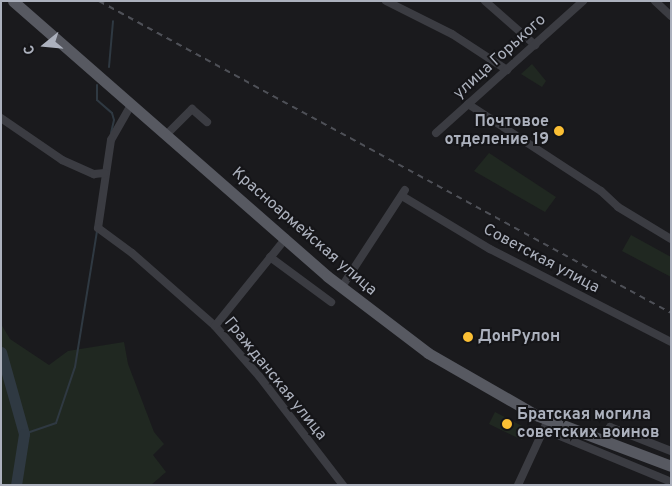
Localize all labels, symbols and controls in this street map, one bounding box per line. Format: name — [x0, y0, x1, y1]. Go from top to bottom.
street label: улица Горького — [450, 10, 550, 104]
north arrow — [20, 20, 70, 70]
text: С — [21, 43, 40, 56]
place label: Почтовое отделение 19 — [444, 112, 549, 150]
marker: Почтовое отделение 19 — [553, 125, 565, 137]
street label: Красноармейская улица — [228, 164, 380, 300]
street label: Советская улица — [480, 220, 602, 298]
street label: Гражданская улица — [220, 314, 330, 444]
place label: ДонРулон — [478, 327, 560, 347]
marker: ДонРулон — [462, 331, 474, 343]
place label: Братская могила советских воинов — [517, 405, 659, 443]
marker: Братская могила советских воинов — [501, 418, 513, 430]

